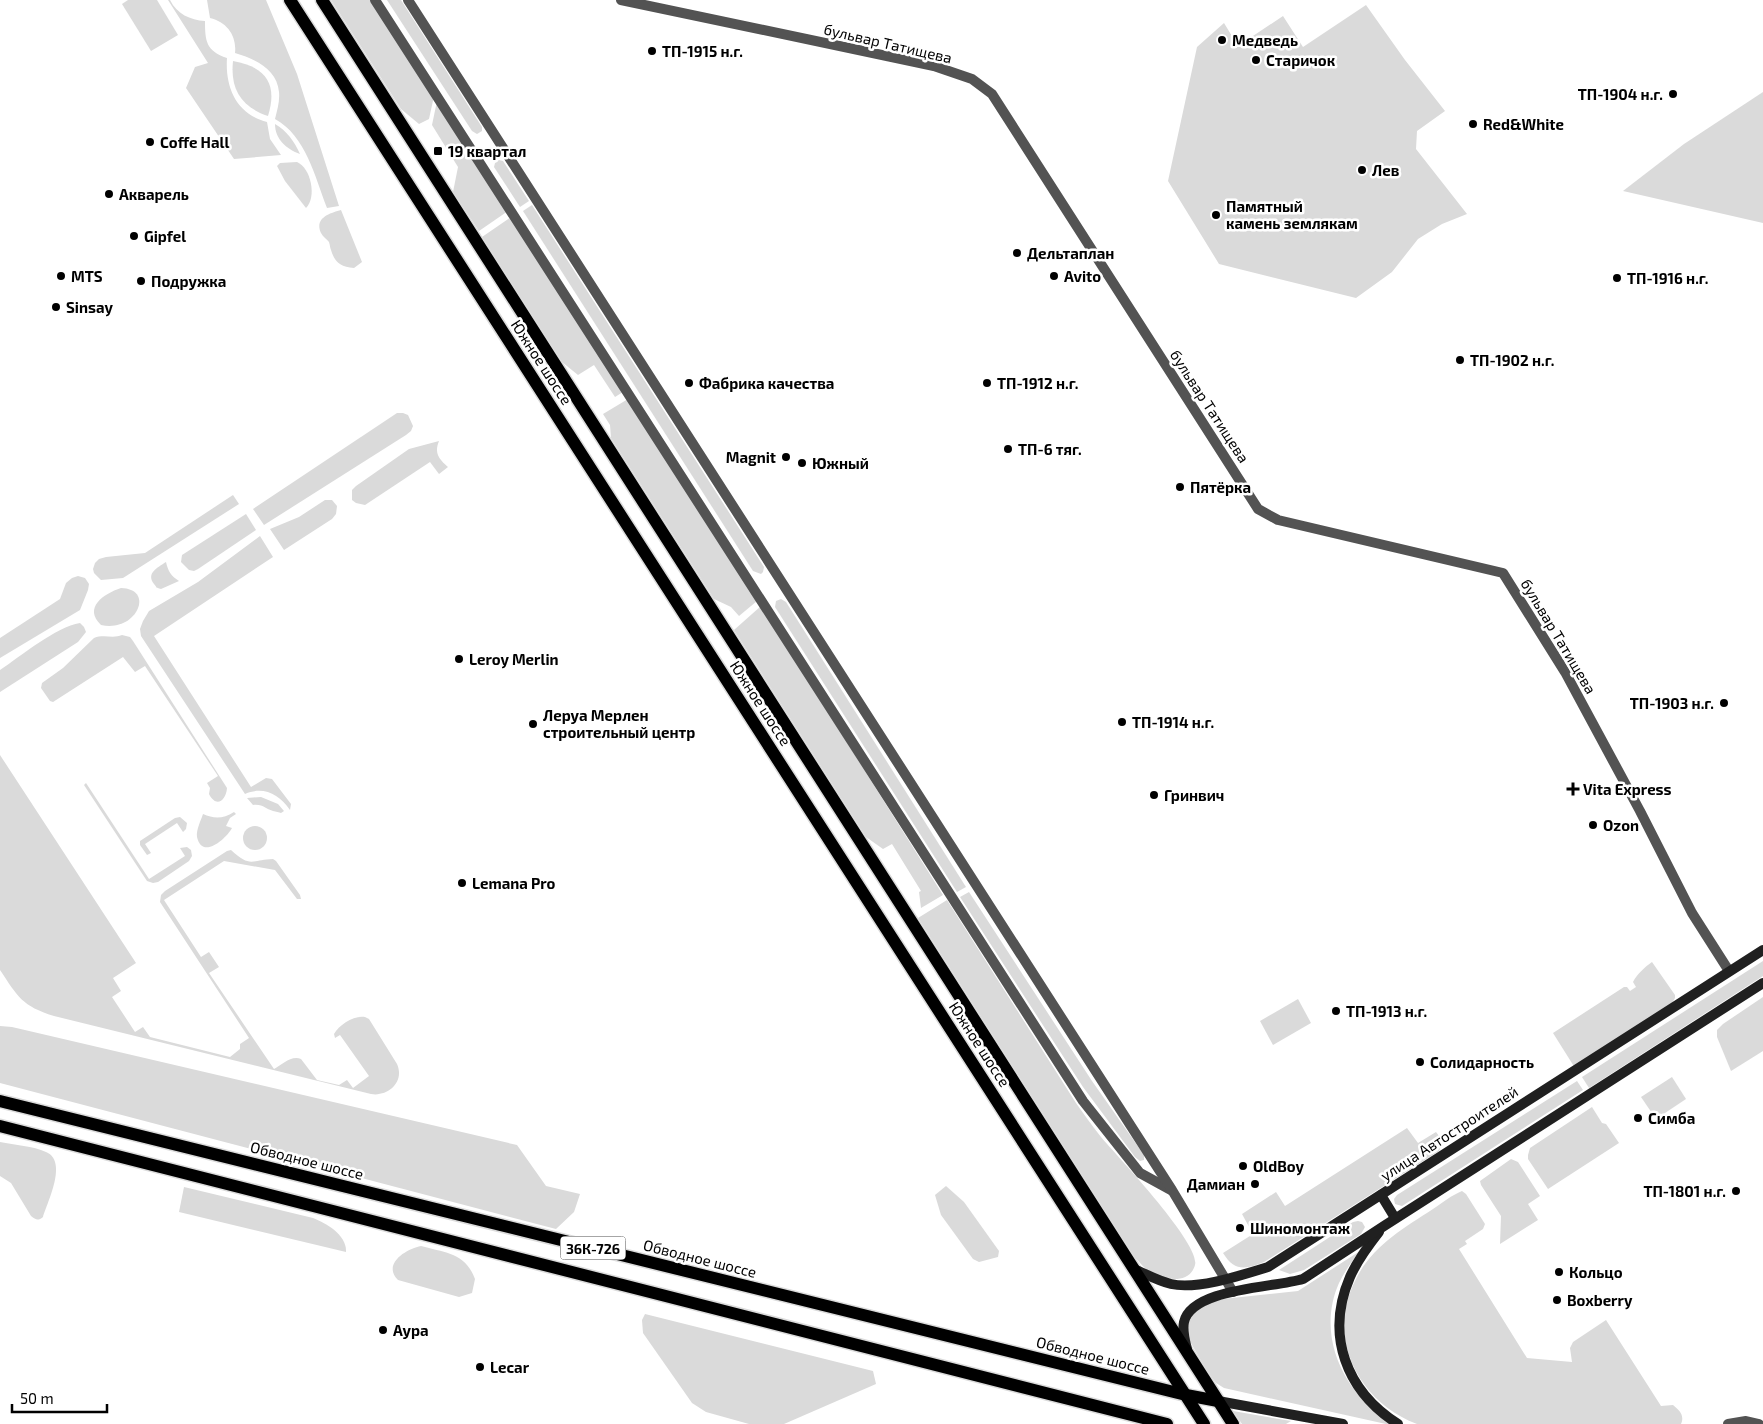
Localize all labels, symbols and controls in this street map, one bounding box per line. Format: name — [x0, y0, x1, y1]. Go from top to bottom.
street label: бульвар Татищева — [822, 19, 954, 67]
place label: Медведь — [1232, 31, 1298, 49]
marker: Медведь — [1216, 34, 1228, 46]
place label: ТП-1915 н.г. — [662, 42, 743, 60]
marker: ТП-1915 н.г. — [646, 45, 658, 57]
place label: Старичок — [1266, 51, 1336, 69]
marker: Старичок — [1250, 54, 1262, 66]
place label: ТП-1904 н.г. — [1578, 85, 1663, 103]
marker: ТП-1904 н.г. — [1667, 88, 1679, 100]
place label: Red&White — [1483, 115, 1564, 133]
marker: Red&White — [1467, 118, 1479, 130]
place label: Coffe Hall — [160, 133, 229, 151]
marker: Coffe Hall — [144, 136, 156, 148]
place label: 19 квартал — [448, 142, 526, 160]
marker: 19 квартал — [432, 145, 444, 157]
place label: Лев — [1372, 161, 1400, 179]
marker: Лев — [1356, 164, 1368, 176]
place label: Акварель — [119, 185, 189, 203]
marker: Акварель — [103, 188, 115, 200]
place label: Памятный камень землякам — [1226, 197, 1358, 232]
marker: Памятный камень землякам — [1210, 209, 1222, 221]
place label: Gipfel — [144, 227, 186, 245]
marker: Gipfel — [128, 230, 140, 242]
place label: Дельтаплан — [1027, 244, 1114, 262]
marker: Дельтаплан — [1011, 247, 1023, 259]
place label: MTS — [71, 267, 103, 285]
place label: Avito — [1064, 267, 1101, 285]
place label: ТП-1916 н.г. — [1627, 269, 1709, 287]
marker: MTS — [55, 270, 67, 282]
marker: Avito — [1048, 270, 1060, 282]
place label: Подружка — [151, 272, 226, 290]
marker: ТП-1916 н.г. — [1611, 272, 1623, 284]
marker: Подружка — [135, 275, 147, 287]
place label: Sinsay — [66, 298, 113, 317]
marker: Sinsay — [50, 301, 62, 313]
street label: Южное шоссе — [508, 316, 576, 408]
street label: бульвар Татищева — [1166, 346, 1253, 466]
place label: ТП-1902 н.г. — [1470, 351, 1554, 369]
marker: ТП-1902 н.г. — [1454, 354, 1466, 366]
place label: Фабрика качества — [699, 374, 834, 392]
place label: ТП-1912 н.г. — [997, 374, 1078, 392]
marker: Фабрика качества — [683, 377, 695, 389]
marker: ТП-1912 н.г. — [981, 377, 993, 389]
place label: ТП-6 тяг. — [1018, 440, 1082, 458]
marker: ТП-6 тяг. — [1002, 443, 1014, 455]
place label: Magnit — [726, 448, 776, 466]
marker: Magnit — [780, 451, 792, 463]
place label: Южный — [812, 454, 869, 472]
marker: Южный — [796, 457, 808, 469]
place label: Пятёрка — [1190, 478, 1251, 496]
marker: Пятёрка — [1174, 481, 1186, 493]
street label: бульвар Татищева — [1517, 575, 1600, 697]
place label: Leroy Merlin — [469, 650, 559, 669]
marker: Leroy Merlin — [453, 653, 465, 665]
street label: Южное шоссе — [727, 657, 795, 749]
place label: ТП-1903 н.г. — [1630, 694, 1714, 712]
marker: ТП-1903 н.г. — [1718, 697, 1730, 709]
place label: Леруа Мерлен строительный центр — [543, 706, 695, 741]
place label: ТП-1914 н.г. — [1132, 713, 1214, 731]
marker: ТП-1914 н.г. — [1116, 716, 1128, 728]
marker: Леруа Мерлен строительный центр — [527, 718, 539, 730]
place label: Vita Express — [1583, 780, 1672, 798]
marker: Vita Express — [1567, 783, 1579, 795]
place label: Гринвич — [1164, 786, 1224, 804]
marker: Гринвич — [1148, 789, 1160, 801]
place label: Ozon — [1603, 816, 1639, 834]
marker: Ozon — [1587, 819, 1599, 831]
place label: Lemana Pro — [472, 874, 556, 892]
marker: Lemana Pro — [456, 877, 468, 889]
street label: Южное шоссе — [946, 998, 1014, 1090]
place label: ТП-1913 н.г. — [1346, 1002, 1427, 1020]
marker: ТП-1913 н.г. — [1330, 1005, 1342, 1017]
place label: Солидарность — [1430, 1053, 1534, 1071]
marker: Солидарность — [1414, 1056, 1426, 1068]
street label: улица Автостроителей — [1377, 1082, 1522, 1185]
place label: Симба — [1648, 1109, 1695, 1127]
marker: Симба — [1632, 1112, 1644, 1124]
street label: Обводное шоссе — [248, 1137, 366, 1183]
place label: OldBoy — [1253, 1157, 1305, 1176]
marker: OldBoy — [1237, 1160, 1249, 1172]
place label: Дамиан — [1187, 1175, 1245, 1193]
marker: Дамиан — [1249, 1178, 1261, 1190]
place label: ТП-1801 н.г. — [1643, 1182, 1726, 1200]
marker: ТП-1801 н.г. — [1730, 1185, 1742, 1197]
place label: Шиномонтаж — [1250, 1219, 1351, 1237]
marker: Шиномонтаж — [1234, 1222, 1246, 1234]
street label: Обводное шоссе — [641, 1235, 759, 1281]
road number: 36К-726 — [560, 1236, 626, 1260]
place label: Кольцо — [1569, 1263, 1623, 1281]
marker: Кольцо — [1553, 1266, 1565, 1278]
place label: Boxberry — [1567, 1291, 1633, 1310]
marker: Boxberry — [1551, 1294, 1563, 1306]
place label: Аура — [393, 1321, 429, 1339]
marker: Аура — [377, 1324, 389, 1336]
street label: Обводное шоссе — [1034, 1332, 1152, 1378]
place label: Lecar — [490, 1358, 530, 1376]
marker: Lecar — [474, 1361, 486, 1373]
scale bar — [12, 1382, 108, 1414]
text: 50 m — [20, 1389, 54, 1407]

